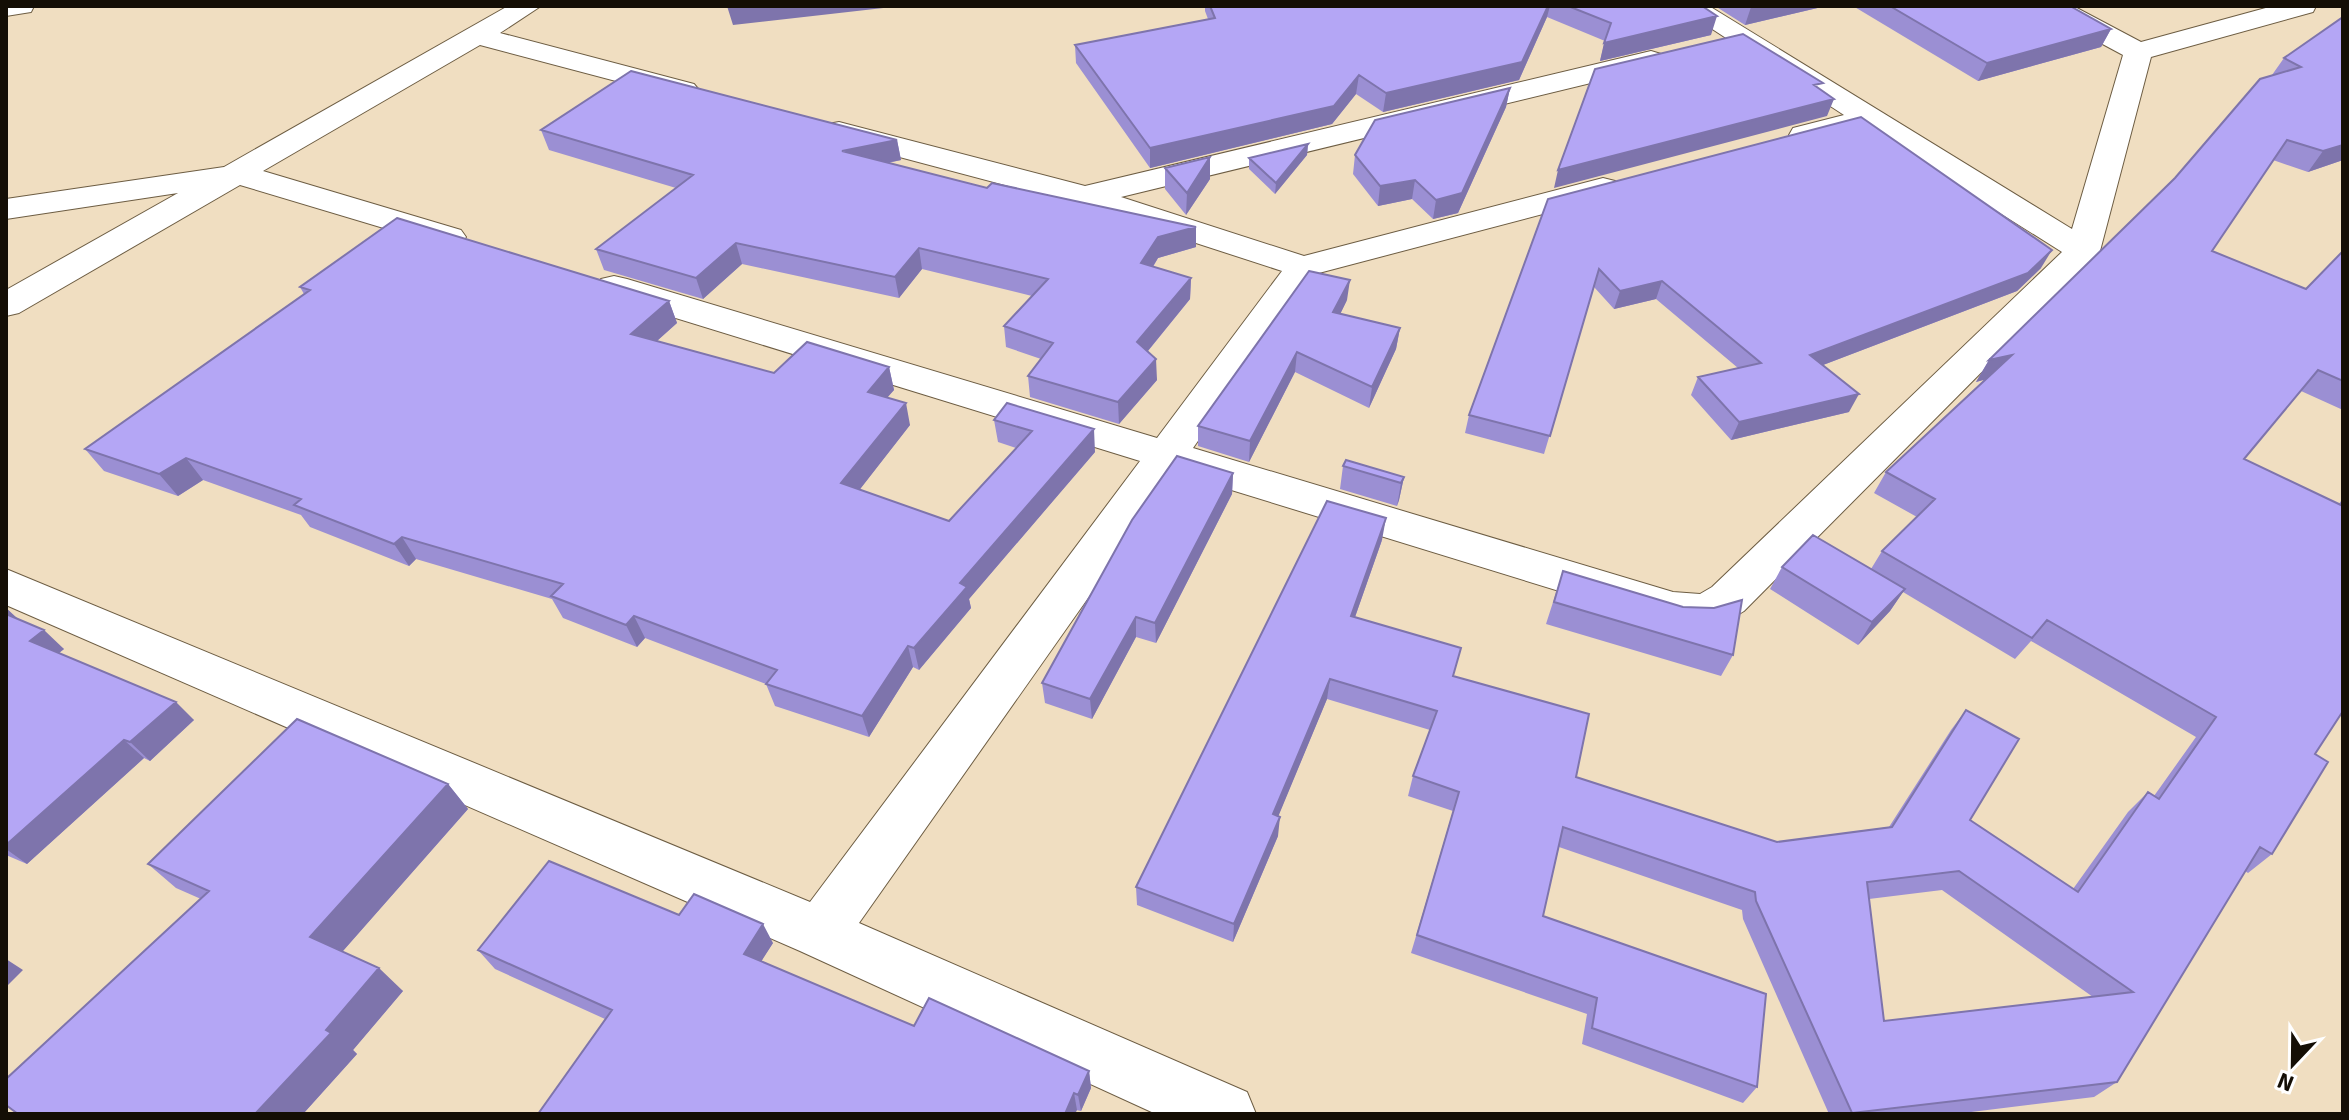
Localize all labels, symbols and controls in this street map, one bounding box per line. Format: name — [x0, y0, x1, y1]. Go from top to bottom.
north arrow — [2253, 1024, 2333, 1104]
text: N — [2274, 1067, 2298, 1097]

